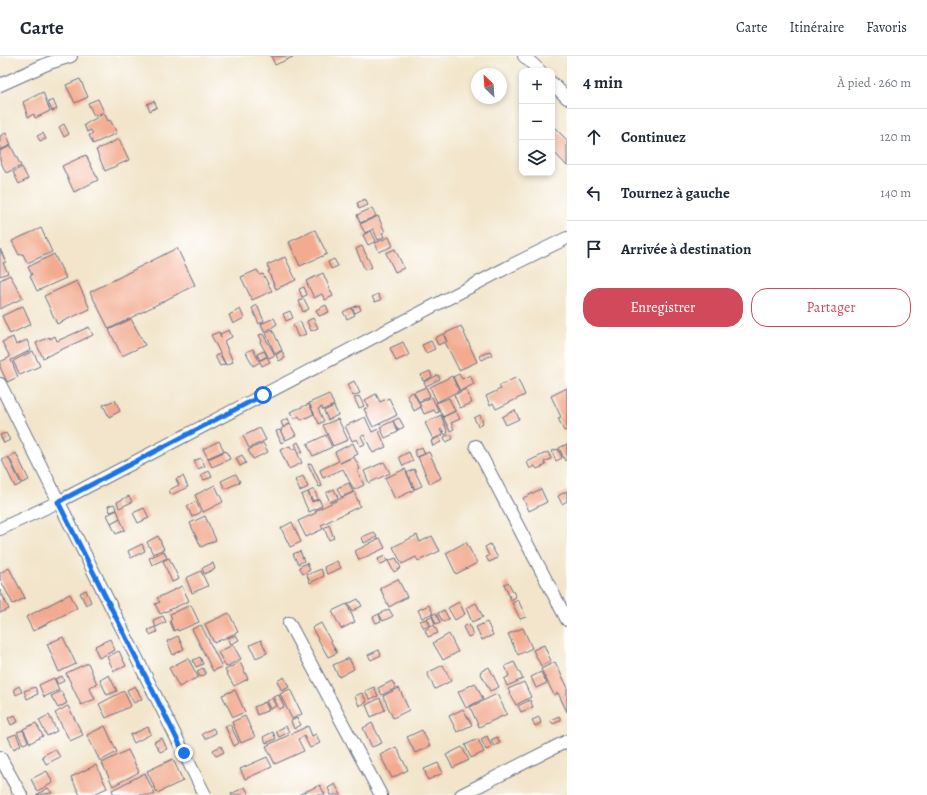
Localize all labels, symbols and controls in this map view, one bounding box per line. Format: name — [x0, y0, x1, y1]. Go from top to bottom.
text: Carte — [20, 15, 64, 41]
text: Carte — [736, 18, 767, 37]
text: Itinéraire — [789, 18, 844, 37]
text: Favoris — [866, 18, 907, 37]
north arrow — [471, 68, 507, 104]
map controls — [519, 68, 555, 176]
button: + — [519, 68, 555, 104]
text: 4 min — [583, 71, 623, 94]
text: À pied · 260 m — [837, 74, 911, 91]
button: − — [519, 104, 555, 140]
icon: ahead — [583, 126, 605, 148]
text: Continuez — [621, 127, 686, 147]
text: 120 m — [880, 128, 911, 145]
button: layers — [519, 140, 555, 176]
icon: left — [583, 182, 605, 204]
text: Tournez à gauche — [621, 183, 730, 203]
text: 140 m — [880, 184, 911, 201]
icon: arrive — [583, 238, 605, 260]
text: Arrivée à destination — [621, 239, 752, 259]
button: Enregistrer — [583, 288, 743, 327]
button: Partager — [751, 288, 911, 327]
route start — [254, 386, 272, 404]
route end — [175, 744, 193, 762]

